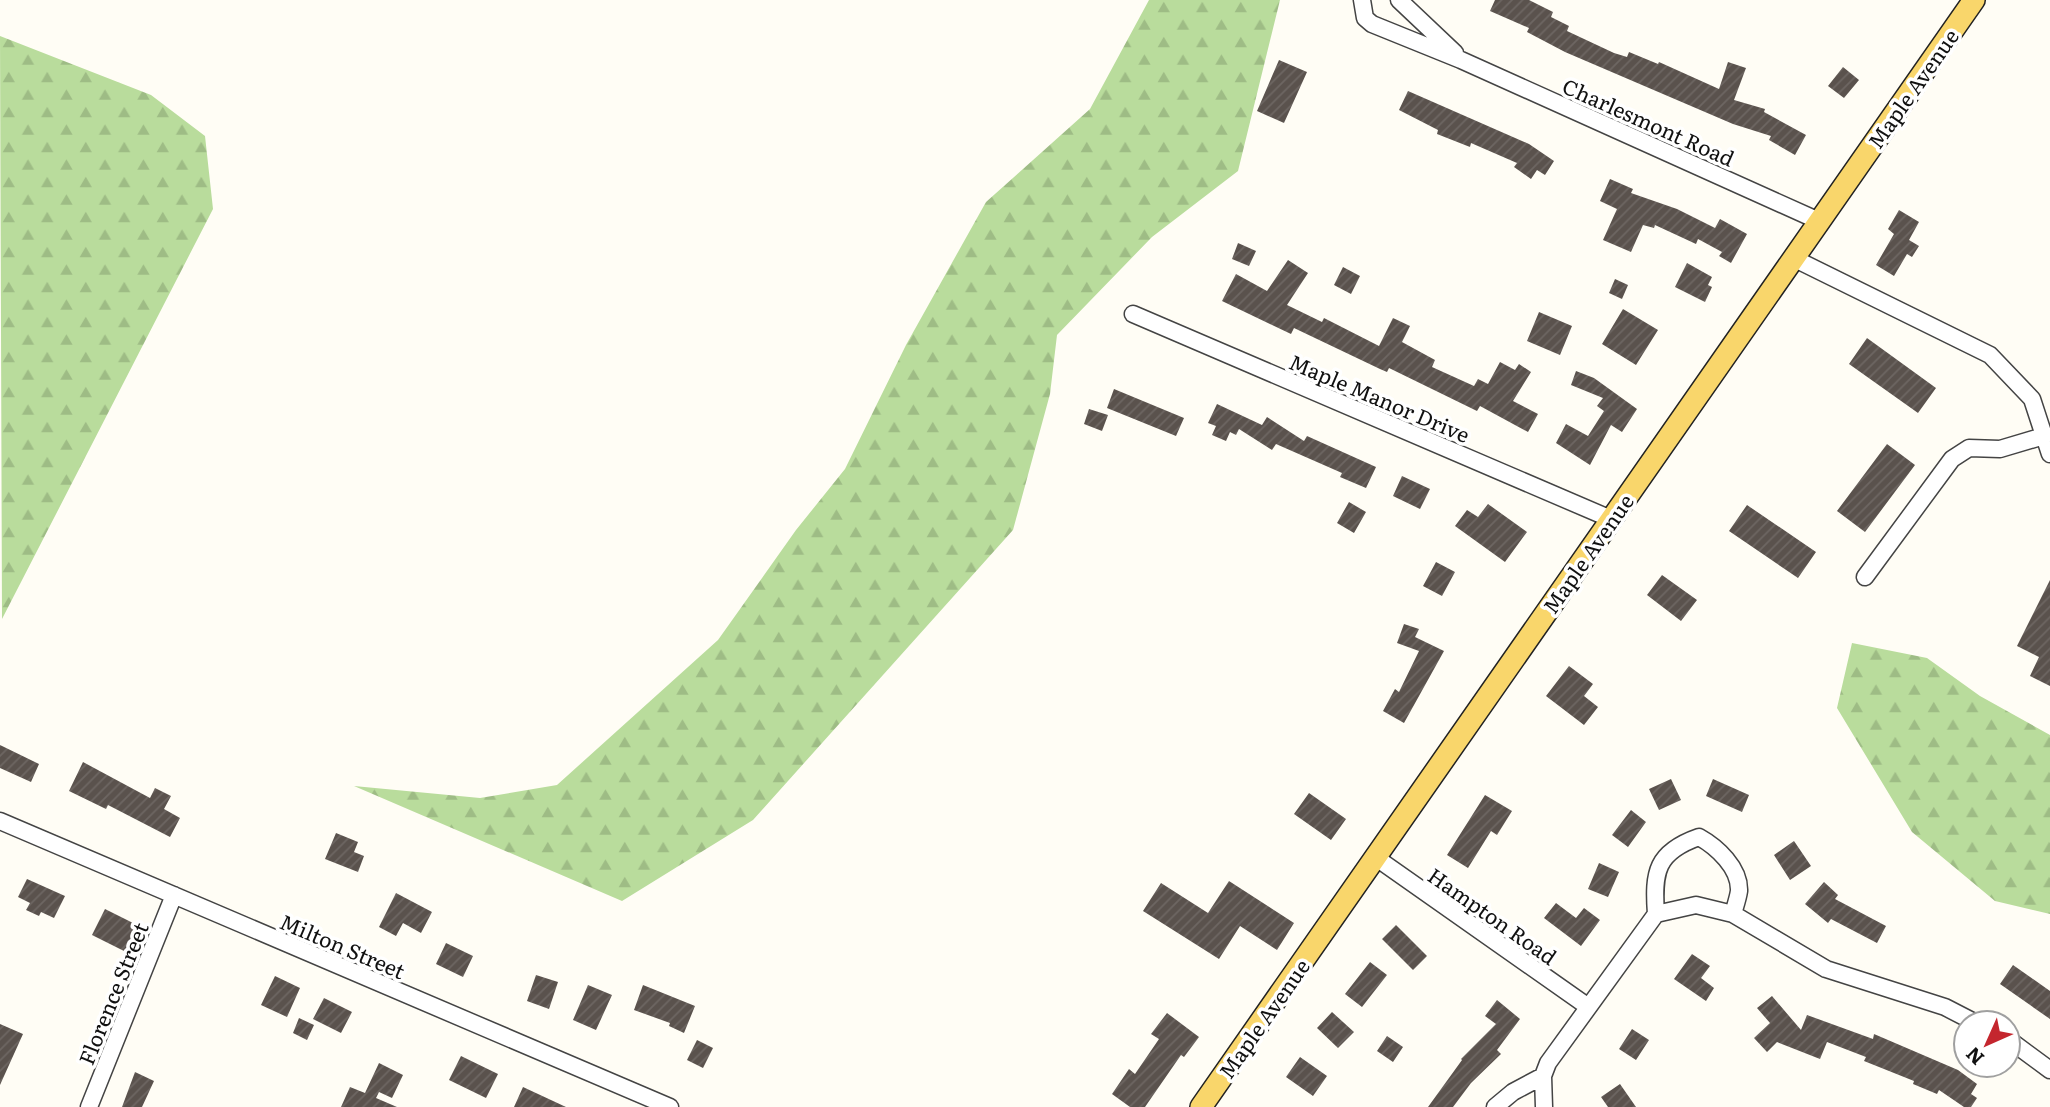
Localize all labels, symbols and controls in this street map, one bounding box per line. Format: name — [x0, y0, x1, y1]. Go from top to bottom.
street label: Maple Avenue — [1859, 22, 1965, 154]
street label: Charlesmont Road — [1558, 69, 1740, 173]
street label: Maple Manor Drive — [1285, 345, 1475, 449]
street label: Maple Avenue — [1534, 487, 1640, 619]
street label: Hampton Road — [1422, 859, 1564, 971]
street label: Milton Street — [276, 905, 411, 986]
street label: Florence Street — [69, 917, 155, 1069]
street label: Maple Avenue — [1210, 952, 1316, 1084]
north arrow — [1952, 1009, 2022, 1079]
text: N — [1959, 1041, 1990, 1072]

